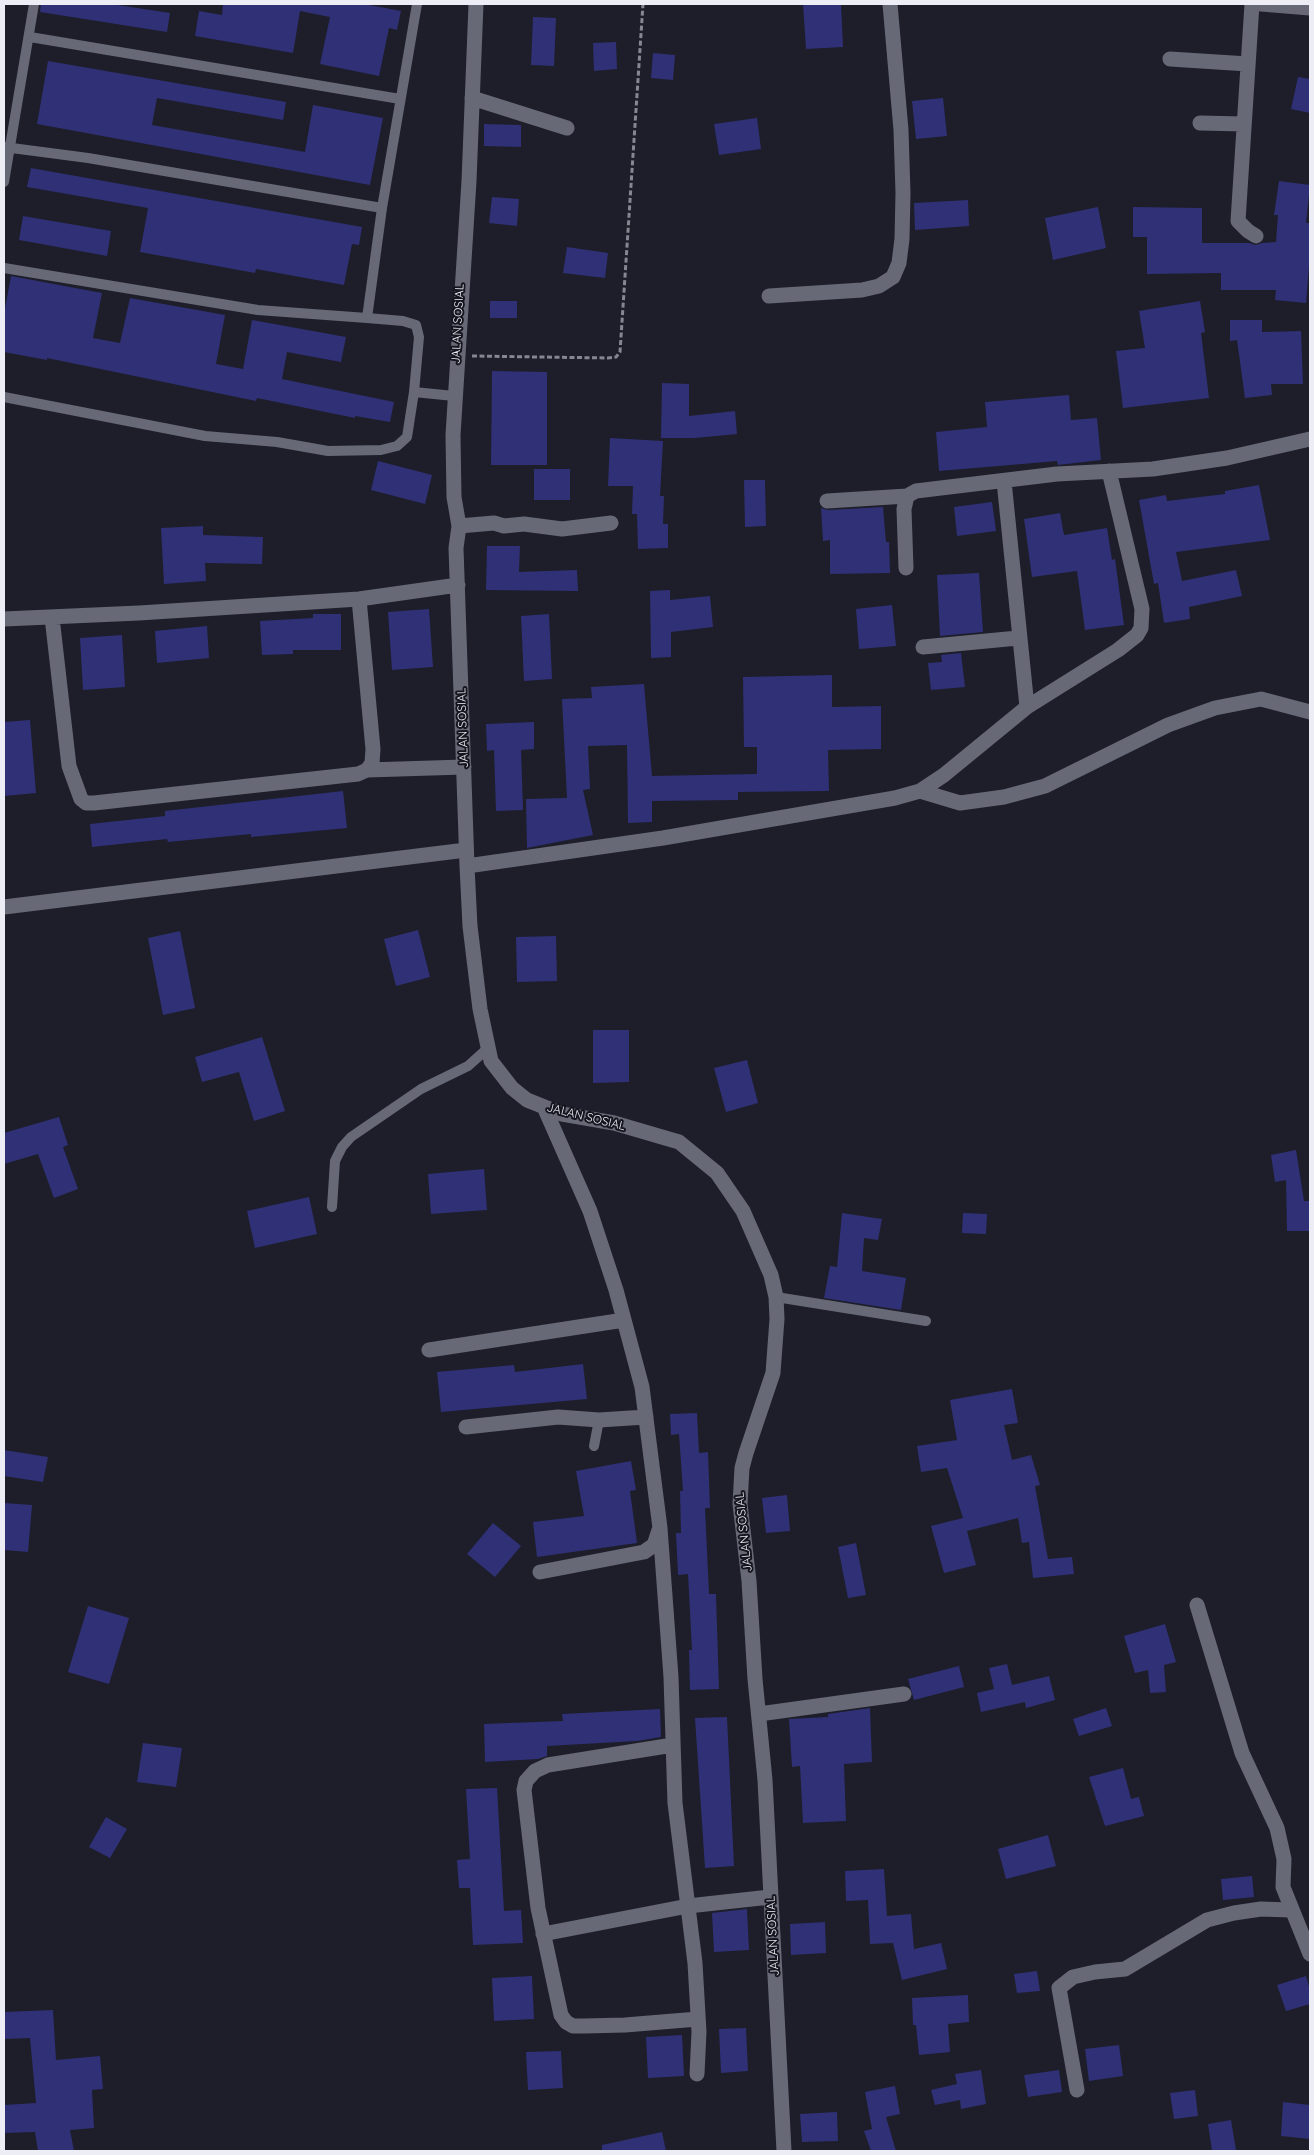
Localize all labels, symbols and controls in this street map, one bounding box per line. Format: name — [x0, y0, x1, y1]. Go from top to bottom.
street label: JALAN SOSIAL — [449, 283, 467, 365]
street label: JALAN SOSIAL — [454, 688, 472, 768]
street label: JALAN SOSIAL — [545, 1100, 627, 1134]
street label: JALAN SOSIAL — [733, 1491, 755, 1573]
street label: JALAN SOSIAL — [764, 1895, 782, 1977]

